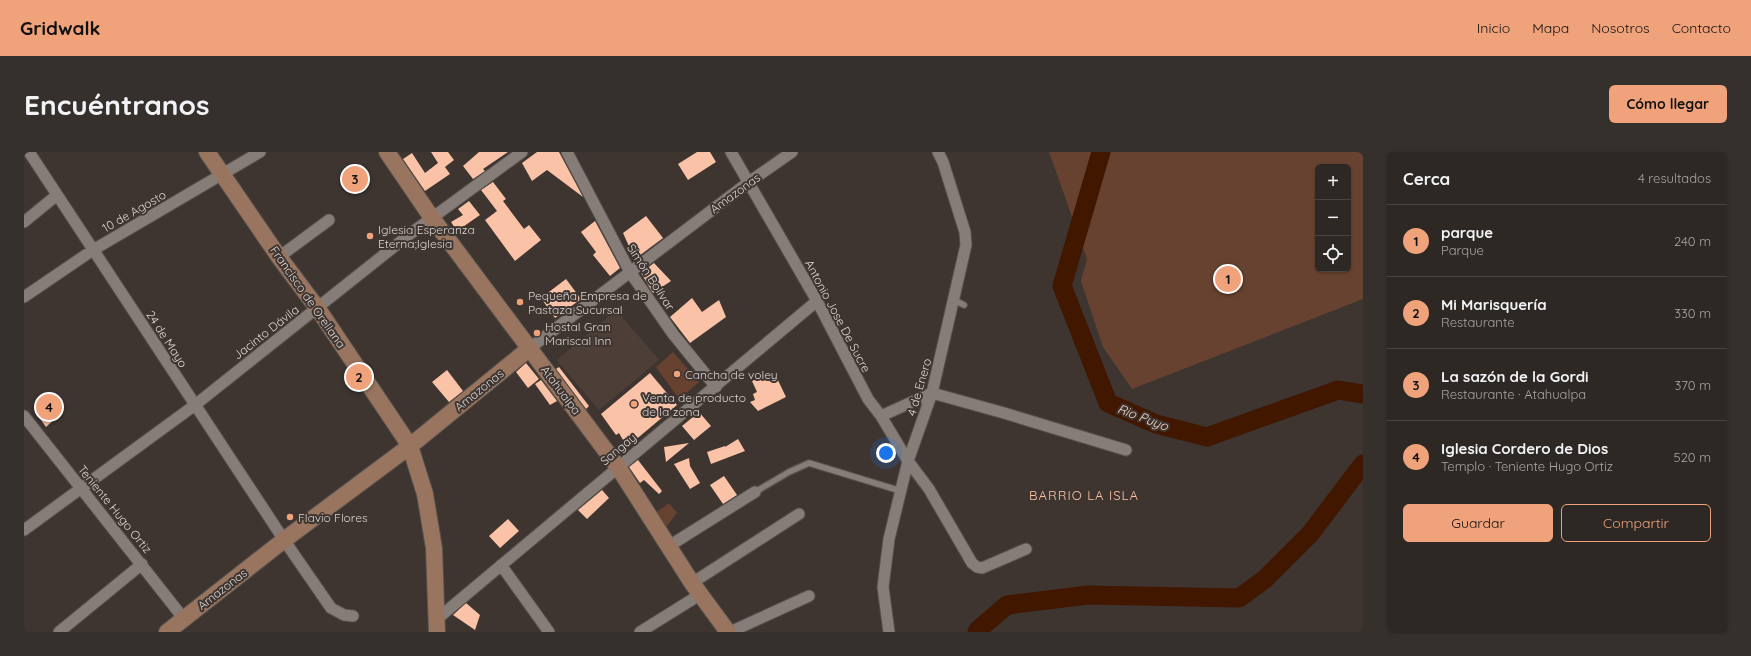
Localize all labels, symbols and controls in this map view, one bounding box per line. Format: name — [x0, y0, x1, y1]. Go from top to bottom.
text: Gridwalk — [20, 16, 100, 40]
text: Inicio — [1477, 19, 1510, 37]
text: Mapa — [1532, 19, 1569, 37]
text: Nosotros — [1591, 19, 1650, 37]
text: Contacto — [1672, 19, 1731, 37]
button: Cómo llegar — [1609, 85, 1727, 123]
text: Encuéntranos — [24, 87, 209, 122]
pin: 3 — [342, 164, 368, 194]
map controls — [1315, 164, 1351, 272]
button: + — [1315, 164, 1351, 200]
text: Cerca — [1403, 168, 1450, 189]
street label: Amazonas — [707, 169, 763, 216]
text: 4 resultados — [1638, 170, 1711, 186]
street label: 10 de Agosto — [99, 187, 169, 235]
button: − — [1315, 200, 1351, 236]
place label: Iglesia Esperanza Eterna;Iglesia — [378, 222, 475, 251]
text: parque — [1441, 223, 1493, 242]
marker: Iglesia Esperanza Eterna;Iglesia — [365, 231, 375, 241]
text: 1 — [1413, 233, 1419, 249]
text: 240 m — [1674, 233, 1711, 249]
button: locate — [1315, 236, 1351, 272]
street label: Simón Bolívar — [624, 241, 678, 313]
text: Parque — [1441, 242, 1484, 258]
street label: Francisco de Orellana — [267, 243, 349, 351]
street label: Antonio Jose De Sucre — [802, 257, 874, 375]
pin: 1 — [1215, 264, 1241, 294]
place label: Pequeña Empresa de Pastaza Sucursal — [528, 288, 647, 317]
text: Mi Marisquería — [1441, 295, 1547, 314]
marker: Pequeña Empresa de Pastaza Sucursal — [515, 297, 525, 307]
street label: Jacinto Dávila — [230, 302, 302, 362]
text: 2 — [1412, 305, 1420, 321]
text: 330 m — [1674, 305, 1711, 321]
street label: 24 de Mayo — [143, 308, 191, 370]
text: Restaurante — [1441, 314, 1515, 330]
place label: Hostal Gran Mariscal Inn — [545, 319, 611, 348]
marker: Hostal Gran Mariscal Inn — [532, 328, 542, 338]
street label: 4 de Enero — [904, 357, 934, 417]
pin: 2 — [346, 362, 372, 392]
street label: Atahualpa — [538, 363, 584, 417]
street label: Amazonas — [451, 365, 507, 414]
place label: Cancha de voley — [685, 367, 778, 382]
text: La sazón de la Gordi — [1441, 367, 1589, 386]
marker: Cancha de voley — [672, 369, 682, 379]
text: 3 — [1413, 377, 1419, 393]
text: 370 m — [1674, 377, 1711, 393]
text: Restaurante · Atahualpa — [1441, 386, 1586, 402]
place label: Venta de producto de la zona — [642, 390, 746, 419]
pin: 4 — [36, 392, 62, 422]
marker: Venta de producto de la zona — [629, 399, 639, 409]
water label: Rio Puyo — [1115, 400, 1172, 434]
street label: Sangay — [597, 430, 639, 468]
text: Iglesia Cordero de Dios — [1441, 439, 1608, 458]
your location — [876, 443, 896, 463]
text: 4 — [1412, 449, 1420, 465]
text: 520 m — [1674, 449, 1711, 465]
text: Templo · Teniente Hugo Ortiz — [1441, 458, 1613, 474]
street label: Teniente Hugo Ortiz — [75, 462, 155, 556]
district label: BARRIO LA ISLA — [1029, 487, 1139, 503]
button: Guardar — [1403, 504, 1553, 542]
button: Compartir — [1561, 504, 1711, 542]
place label: Flavio Flores — [298, 510, 368, 525]
marker: Flavio Flores — [285, 512, 295, 522]
street label: Amazonas — [194, 565, 250, 613]

